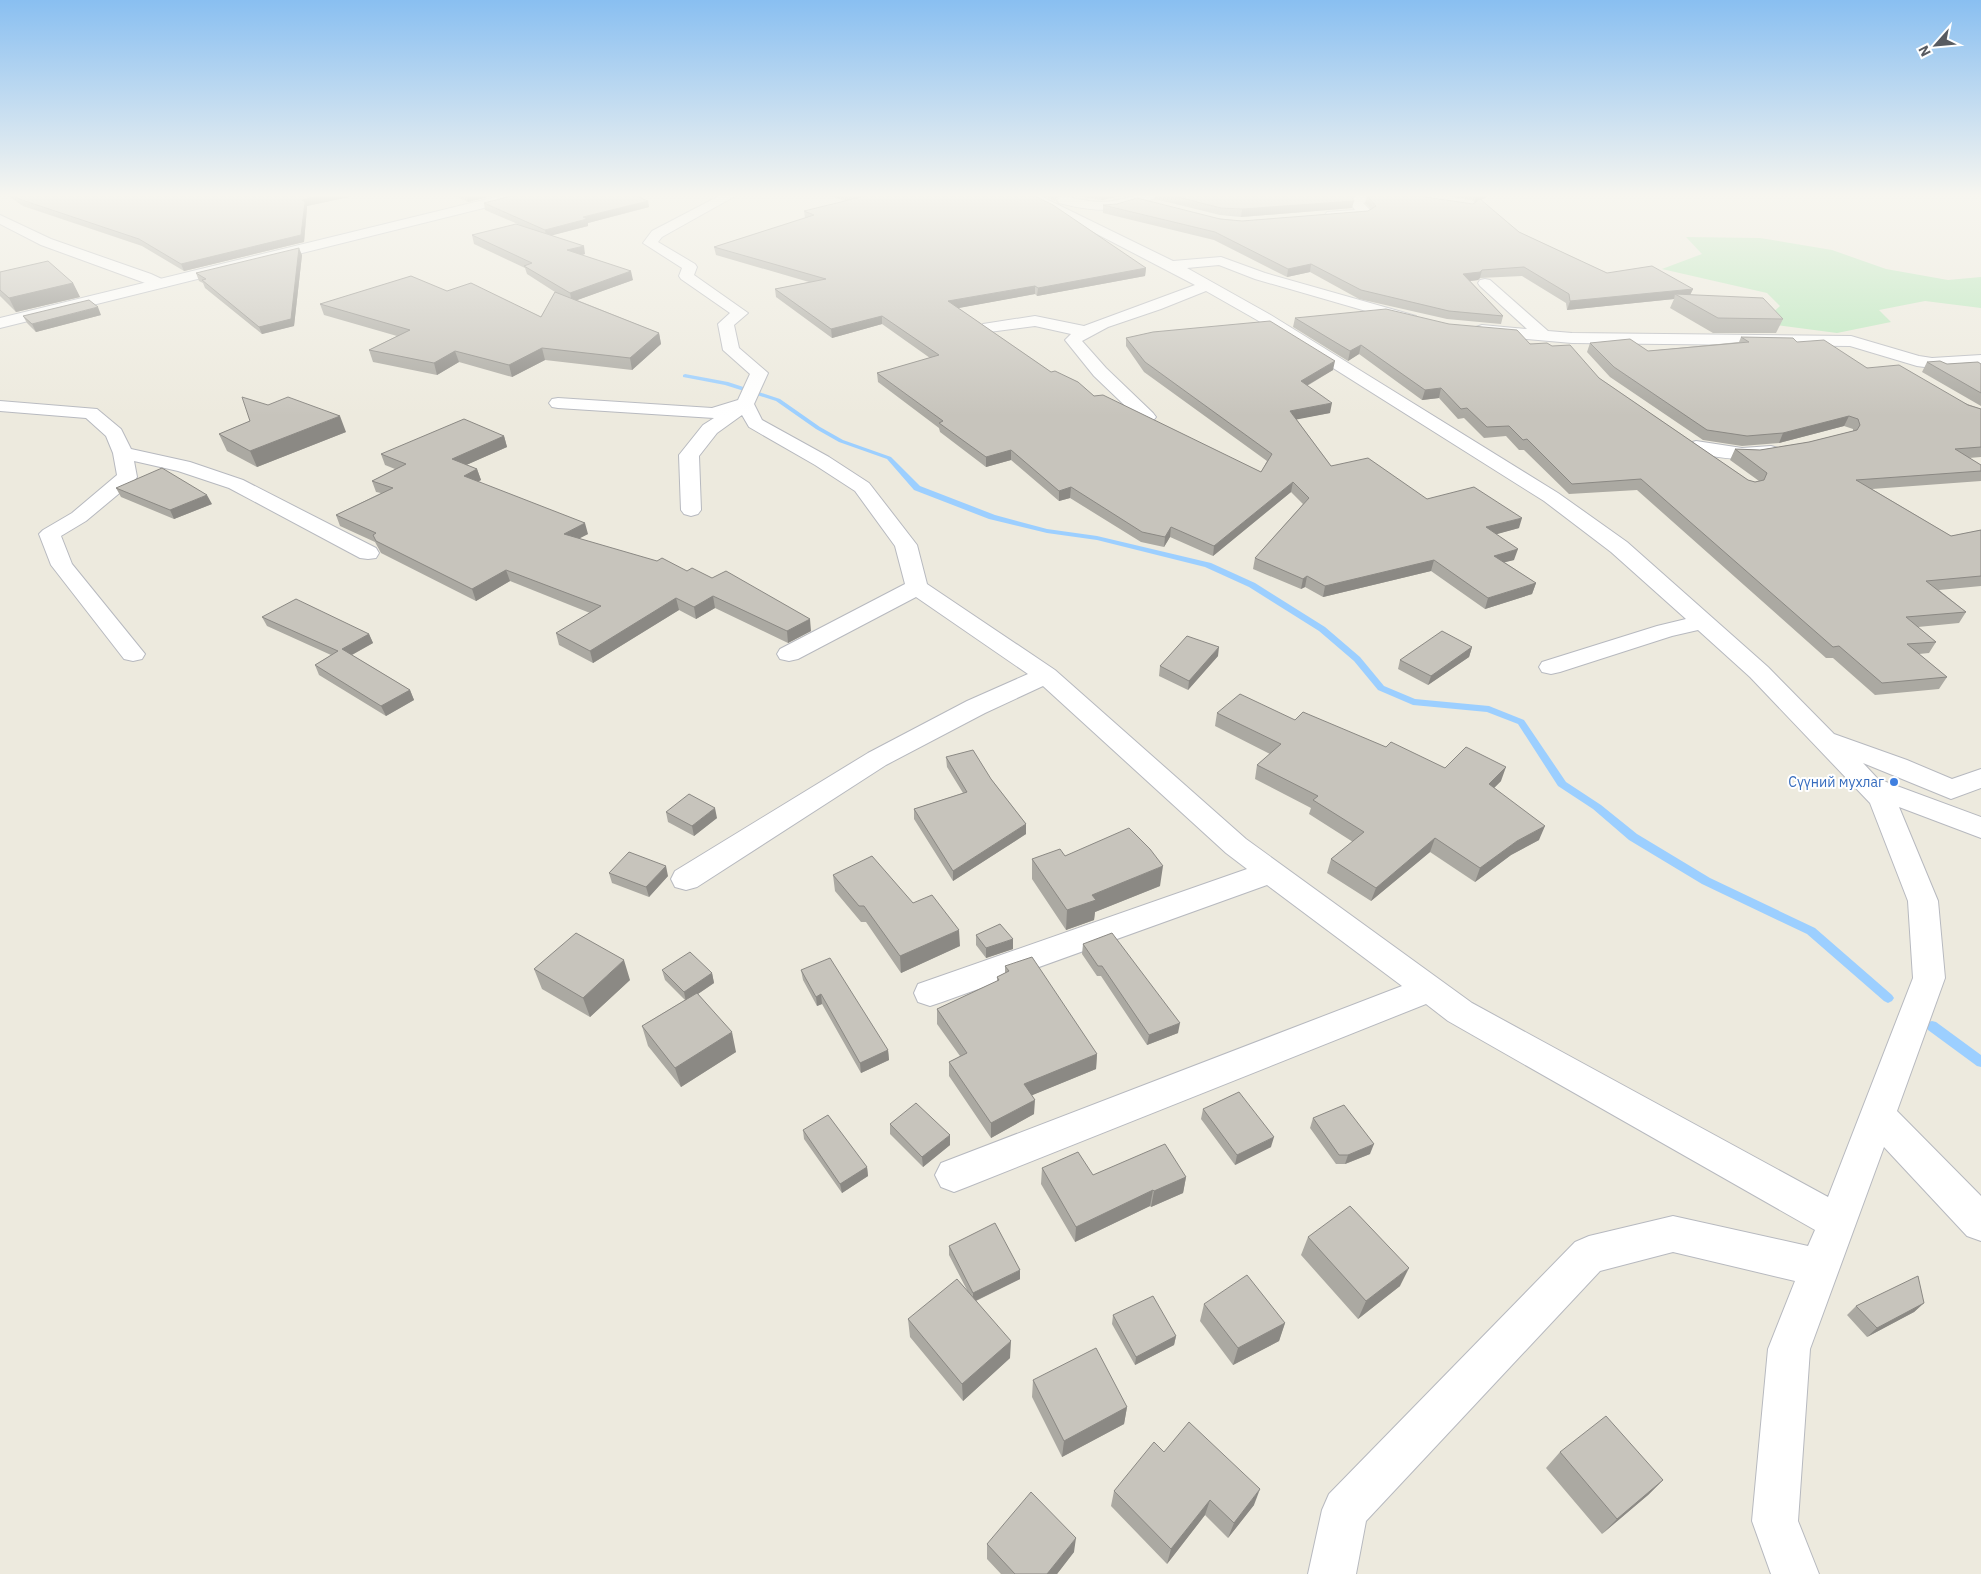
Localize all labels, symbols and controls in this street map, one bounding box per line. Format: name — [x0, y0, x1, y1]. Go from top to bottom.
north arrow — [1911, 20, 1961, 70]
text: N — [1914, 42, 1935, 60]
place label: Сүүний мухлаг — [1788, 773, 1884, 791]
marker: Сүүний мухлаг — [1888, 776, 1900, 788]

